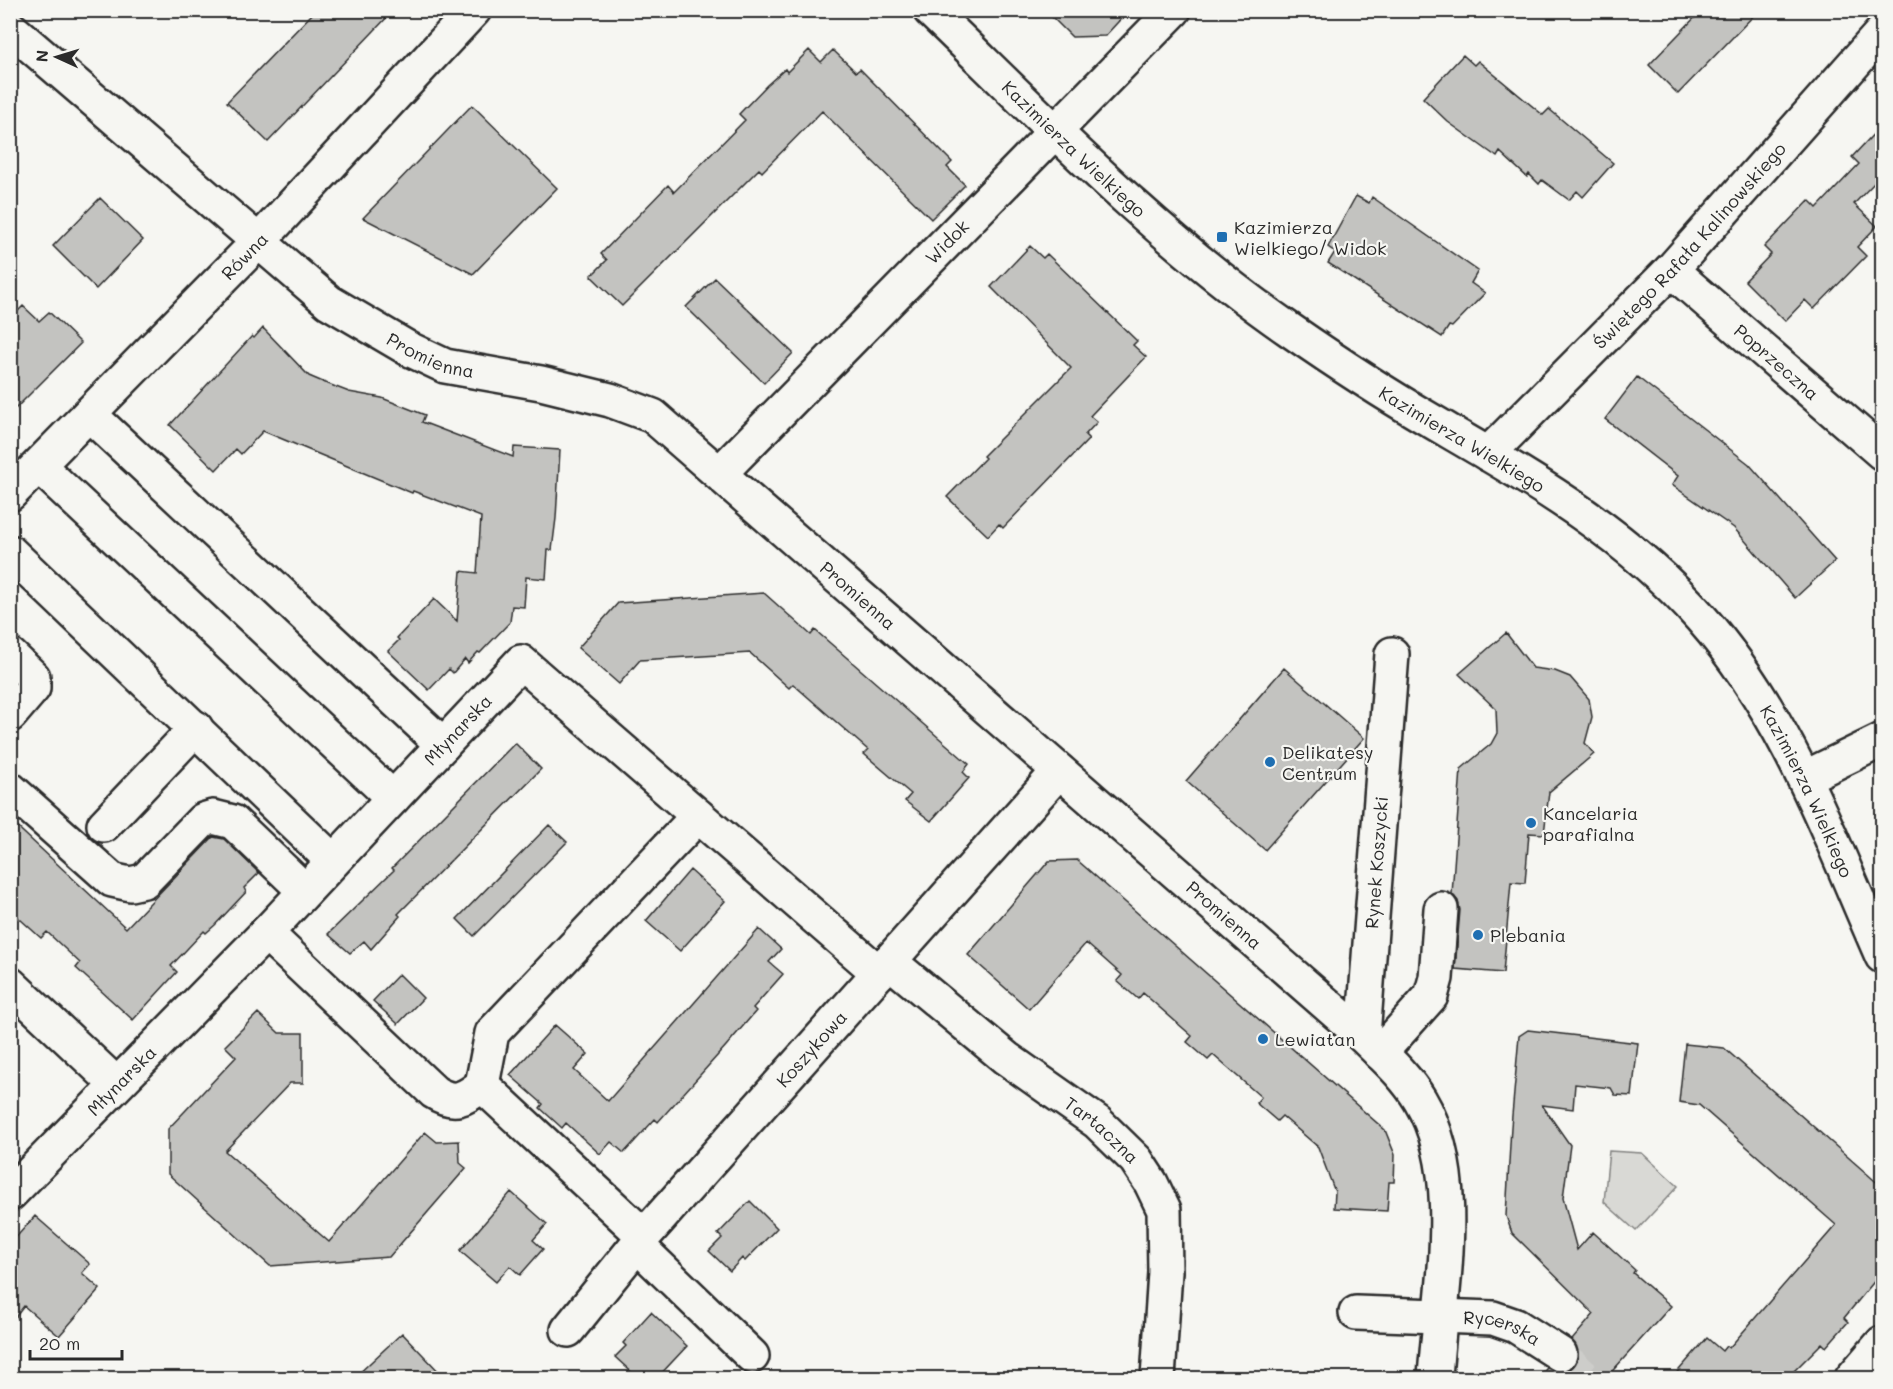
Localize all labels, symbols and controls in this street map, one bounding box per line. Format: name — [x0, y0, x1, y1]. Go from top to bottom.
north arrow — [27, 27, 87, 87]
text: N — [31, 49, 52, 63]
street label: Kazimierza Wielkiego — [997, 75, 1151, 223]
street label: Świętego Rafała Kalinowskiego — [1588, 137, 1791, 354]
street label: Widok — [920, 214, 974, 269]
place label: Kazimierza Wielkiego/ Widok — [1234, 215, 1386, 260]
street label: Równa — [216, 227, 273, 285]
marker: Kazimierza Wielkiego/ Widok — [1215, 230, 1229, 244]
street label: Poprzeczna — [1729, 318, 1824, 405]
street label: Promienna — [382, 327, 476, 383]
street label: Kazimierza Wielkiego — [1375, 380, 1550, 498]
street label: Promienna — [815, 556, 901, 635]
street label: Młynarska — [418, 689, 497, 770]
street label: Kazimierza Wielkiego — [1755, 700, 1859, 881]
place label: Delikatesy Centrum — [1282, 740, 1374, 785]
marker: Delikatesy Centrum — [1263, 755, 1277, 769]
street label: Rynek Koszycki — [1359, 795, 1393, 930]
place label: Kancelaria parafialna — [1543, 801, 1638, 846]
marker: Kancelaria parafialna — [1524, 816, 1538, 830]
street label: Promienna — [1181, 875, 1267, 954]
place label: Plebania — [1490, 923, 1566, 947]
marker: Plebania — [1471, 928, 1485, 942]
street label: Koszykowa — [771, 1005, 852, 1092]
place label: Lewiatan — [1275, 1027, 1355, 1051]
marker: Lewiatan — [1256, 1032, 1270, 1046]
street label: Młynarska — [82, 1040, 161, 1121]
street label: Tartaczna — [1060, 1091, 1144, 1169]
street label: Rycerska — [1463, 1305, 1545, 1351]
scale bar — [30, 1323, 122, 1361]
text: 20 m — [39, 1331, 80, 1355]

